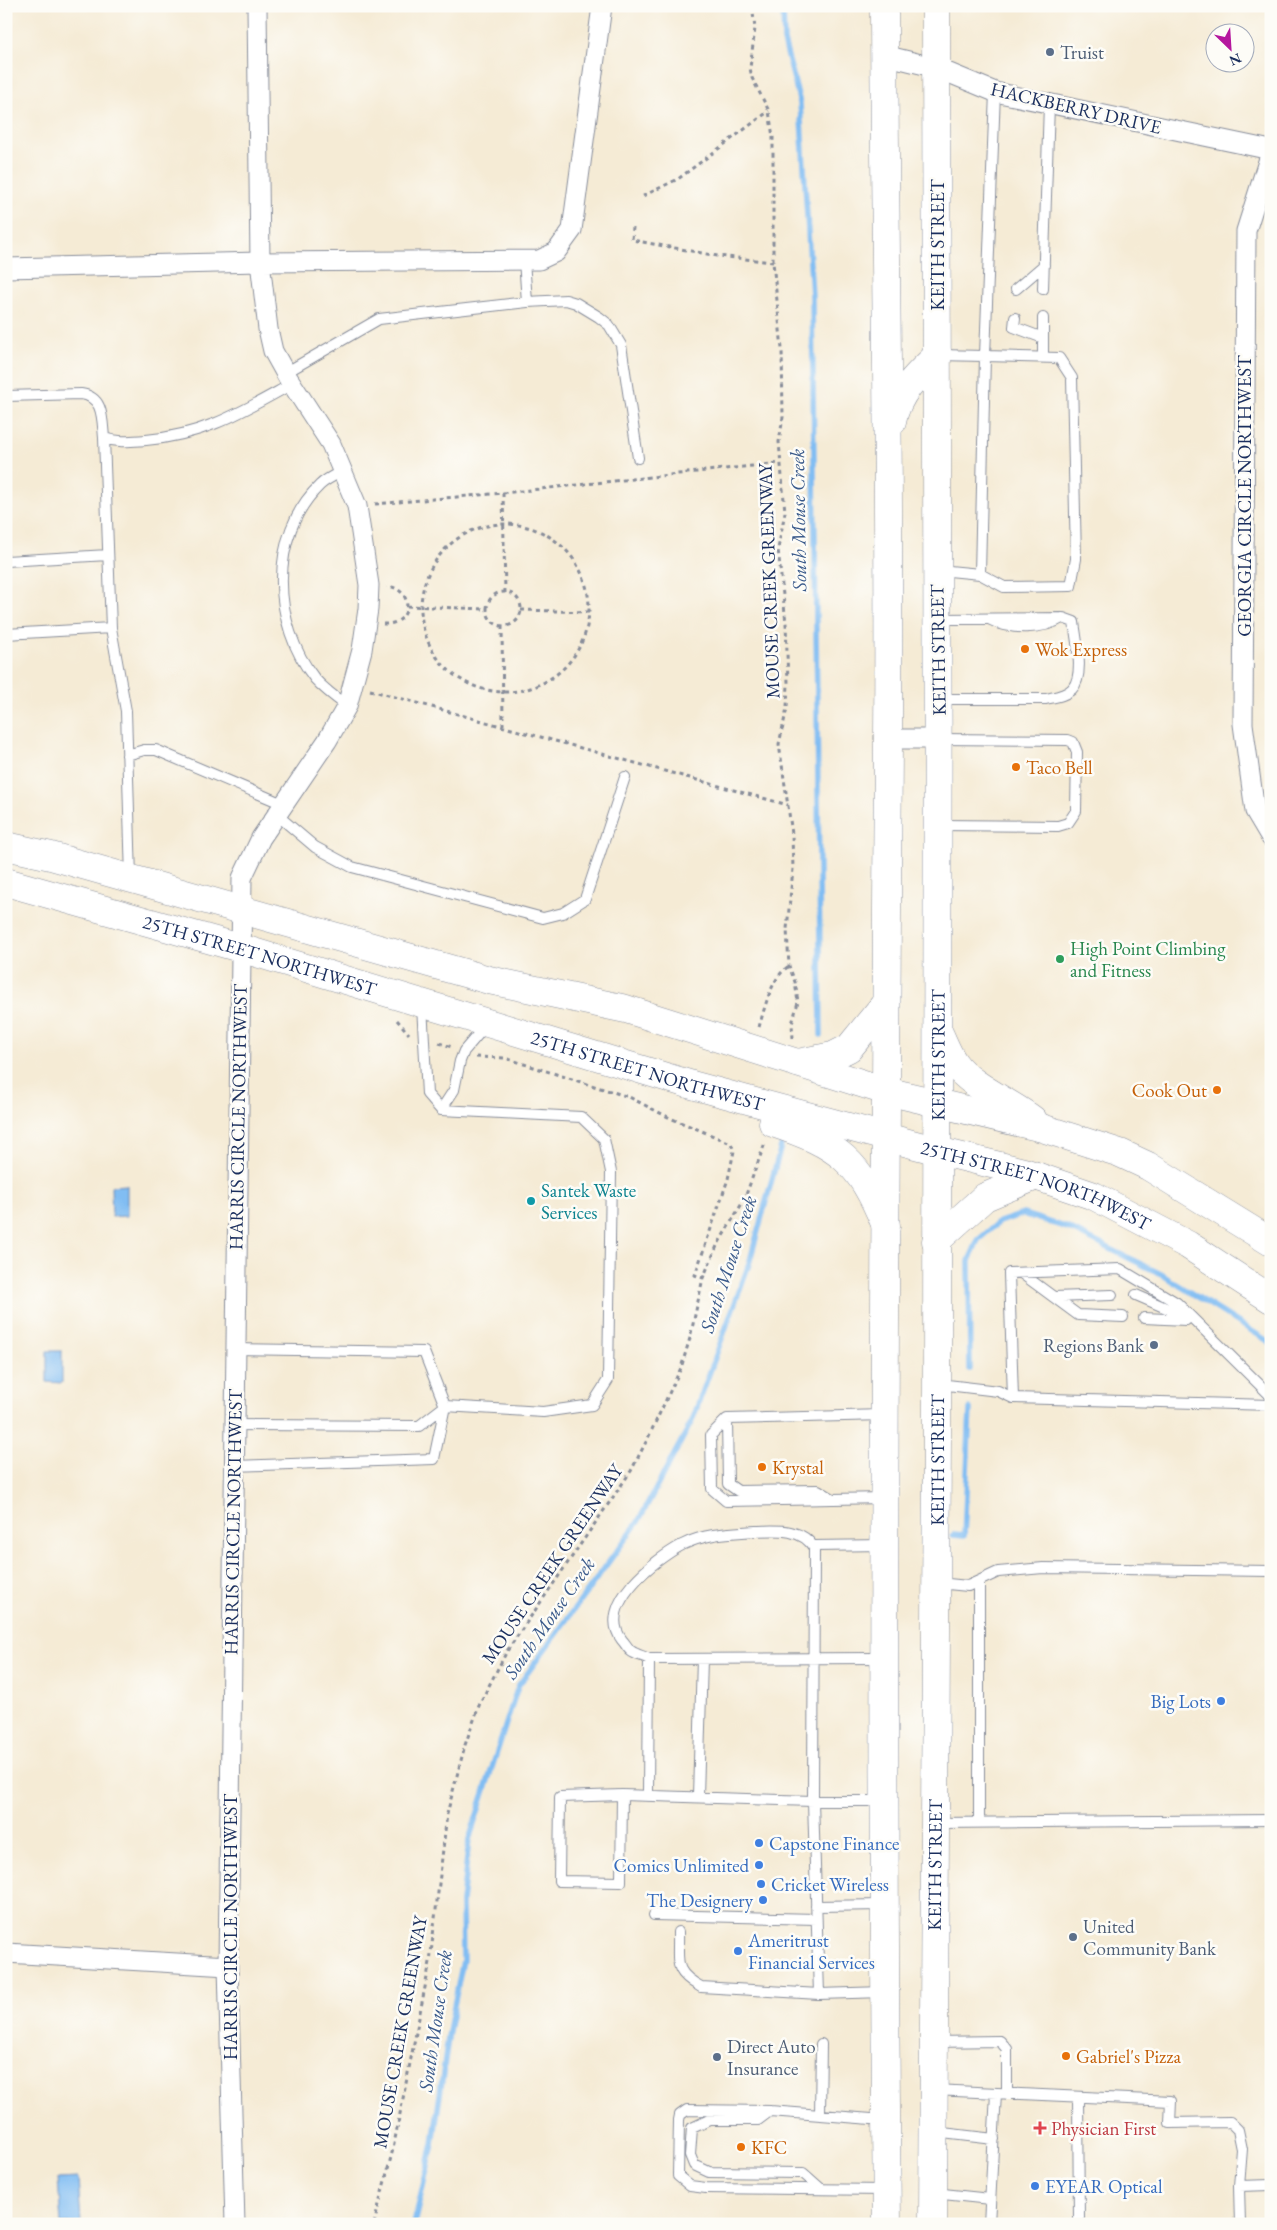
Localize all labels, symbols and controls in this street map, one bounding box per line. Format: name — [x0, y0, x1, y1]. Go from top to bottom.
north arrow — [1204, 22, 1254, 72]
place label: Truist — [1060, 40, 1104, 65]
marker: Truist — [1044, 46, 1056, 58]
text: N — [1226, 49, 1244, 71]
street label: HACKBERRY DRIVE — [988, 76, 1164, 140]
street label: KEITH STREET — [925, 179, 950, 311]
street label: GEORGIA CIRCLE NORTHWEST — [1232, 355, 1257, 637]
water label: South Mouse Creek — [784, 448, 812, 593]
street label: MOUSE CREEK GREENWAY — [752, 462, 786, 699]
street label: KEITH STREET — [924, 584, 952, 716]
place label: Wok Express — [1035, 637, 1127, 662]
marker: Wok Express — [1019, 643, 1031, 655]
place label: Taco Bell — [1026, 755, 1093, 780]
marker: Taco Bell — [1010, 761, 1022, 773]
street label: 25TH STREET NORTHWEST — [140, 909, 380, 1001]
place label: High Point Climbing and Fitness — [1070, 936, 1226, 983]
marker: High Point Climbing and Fitness — [1054, 953, 1066, 965]
street label: HARRIS CIRCLE NORTHWEST — [223, 983, 253, 1250]
street label: KEITH STREET — [925, 989, 950, 1121]
street label: 25TH STREET NORTHWEST — [528, 1024, 768, 1117]
place label: Cook Out — [1132, 1078, 1207, 1103]
marker: Cook Out — [1211, 1084, 1223, 1096]
street label: 25TH STREET NORTHWEST — [918, 1134, 1155, 1236]
place label: Santek Waste Services — [541, 1178, 636, 1225]
water label: South Mouse Creek — [693, 1192, 762, 1337]
marker: Santek Waste Services — [525, 1195, 537, 1207]
place label: Regions Bank — [1043, 1333, 1145, 1358]
marker: Regions Bank — [1148, 1339, 1160, 1351]
street label: HARRIS CIRCLE NORTHWEST — [218, 1388, 248, 1655]
street label: KEITH STREET — [924, 1394, 950, 1526]
place label: Krystal — [772, 1455, 824, 1480]
street label: MOUSE CREEK GREENWAY — [476, 1458, 629, 1669]
marker: Krystal — [756, 1461, 768, 1473]
water label: South Mouse Creek — [497, 1552, 601, 1685]
place label: Big Lots — [1151, 1689, 1211, 1714]
marker: Big Lots — [1215, 1695, 1227, 1707]
street label: HARRIS CIRCLE NORTHWEST — [218, 1794, 243, 2060]
street label: KEITH STREET — [921, 1799, 947, 1931]
place label: Capstone Finance — [769, 1831, 899, 1856]
marker: Capstone Finance — [753, 1837, 765, 1849]
place label: Comics Unlimited — [613, 1853, 749, 1878]
marker: Comics Unlimited — [753, 1859, 765, 1871]
place label: Cricket Wireless — [771, 1872, 889, 1897]
marker: Cricket Wireless — [755, 1878, 767, 1890]
place label: The Designery — [646, 1888, 754, 1913]
marker: The Designery — [757, 1894, 769, 1906]
street label: MOUSE CREEK GREENWAY — [367, 1913, 433, 2150]
place label: United Community Bank — [1083, 1914, 1217, 1961]
place label: Ameritrust Financial Services — [747, 1928, 875, 1975]
marker: United Community Bank — [1067, 1931, 1079, 1943]
marker: Ameritrust Financial Services — [732, 1945, 744, 1957]
water label: South Mouse Creek — [412, 1949, 458, 2094]
place label: Direct Auto Insurance — [727, 2034, 816, 2081]
place label: Gabriel's Pizza — [1076, 2044, 1181, 2069]
marker: Gabriel's Pizza — [1060, 2050, 1072, 2062]
marker: Direct Auto Insurance — [711, 2051, 723, 2063]
place label: Physician First — [1051, 2116, 1156, 2141]
marker: Physician First — [1033, 2121, 1047, 2135]
place label: KFC — [751, 2135, 787, 2160]
marker: KFC — [735, 2141, 747, 2153]
place label: EYEAR Optical — [1045, 2174, 1163, 2199]
marker: EYEAR Optical — [1029, 2180, 1041, 2192]

